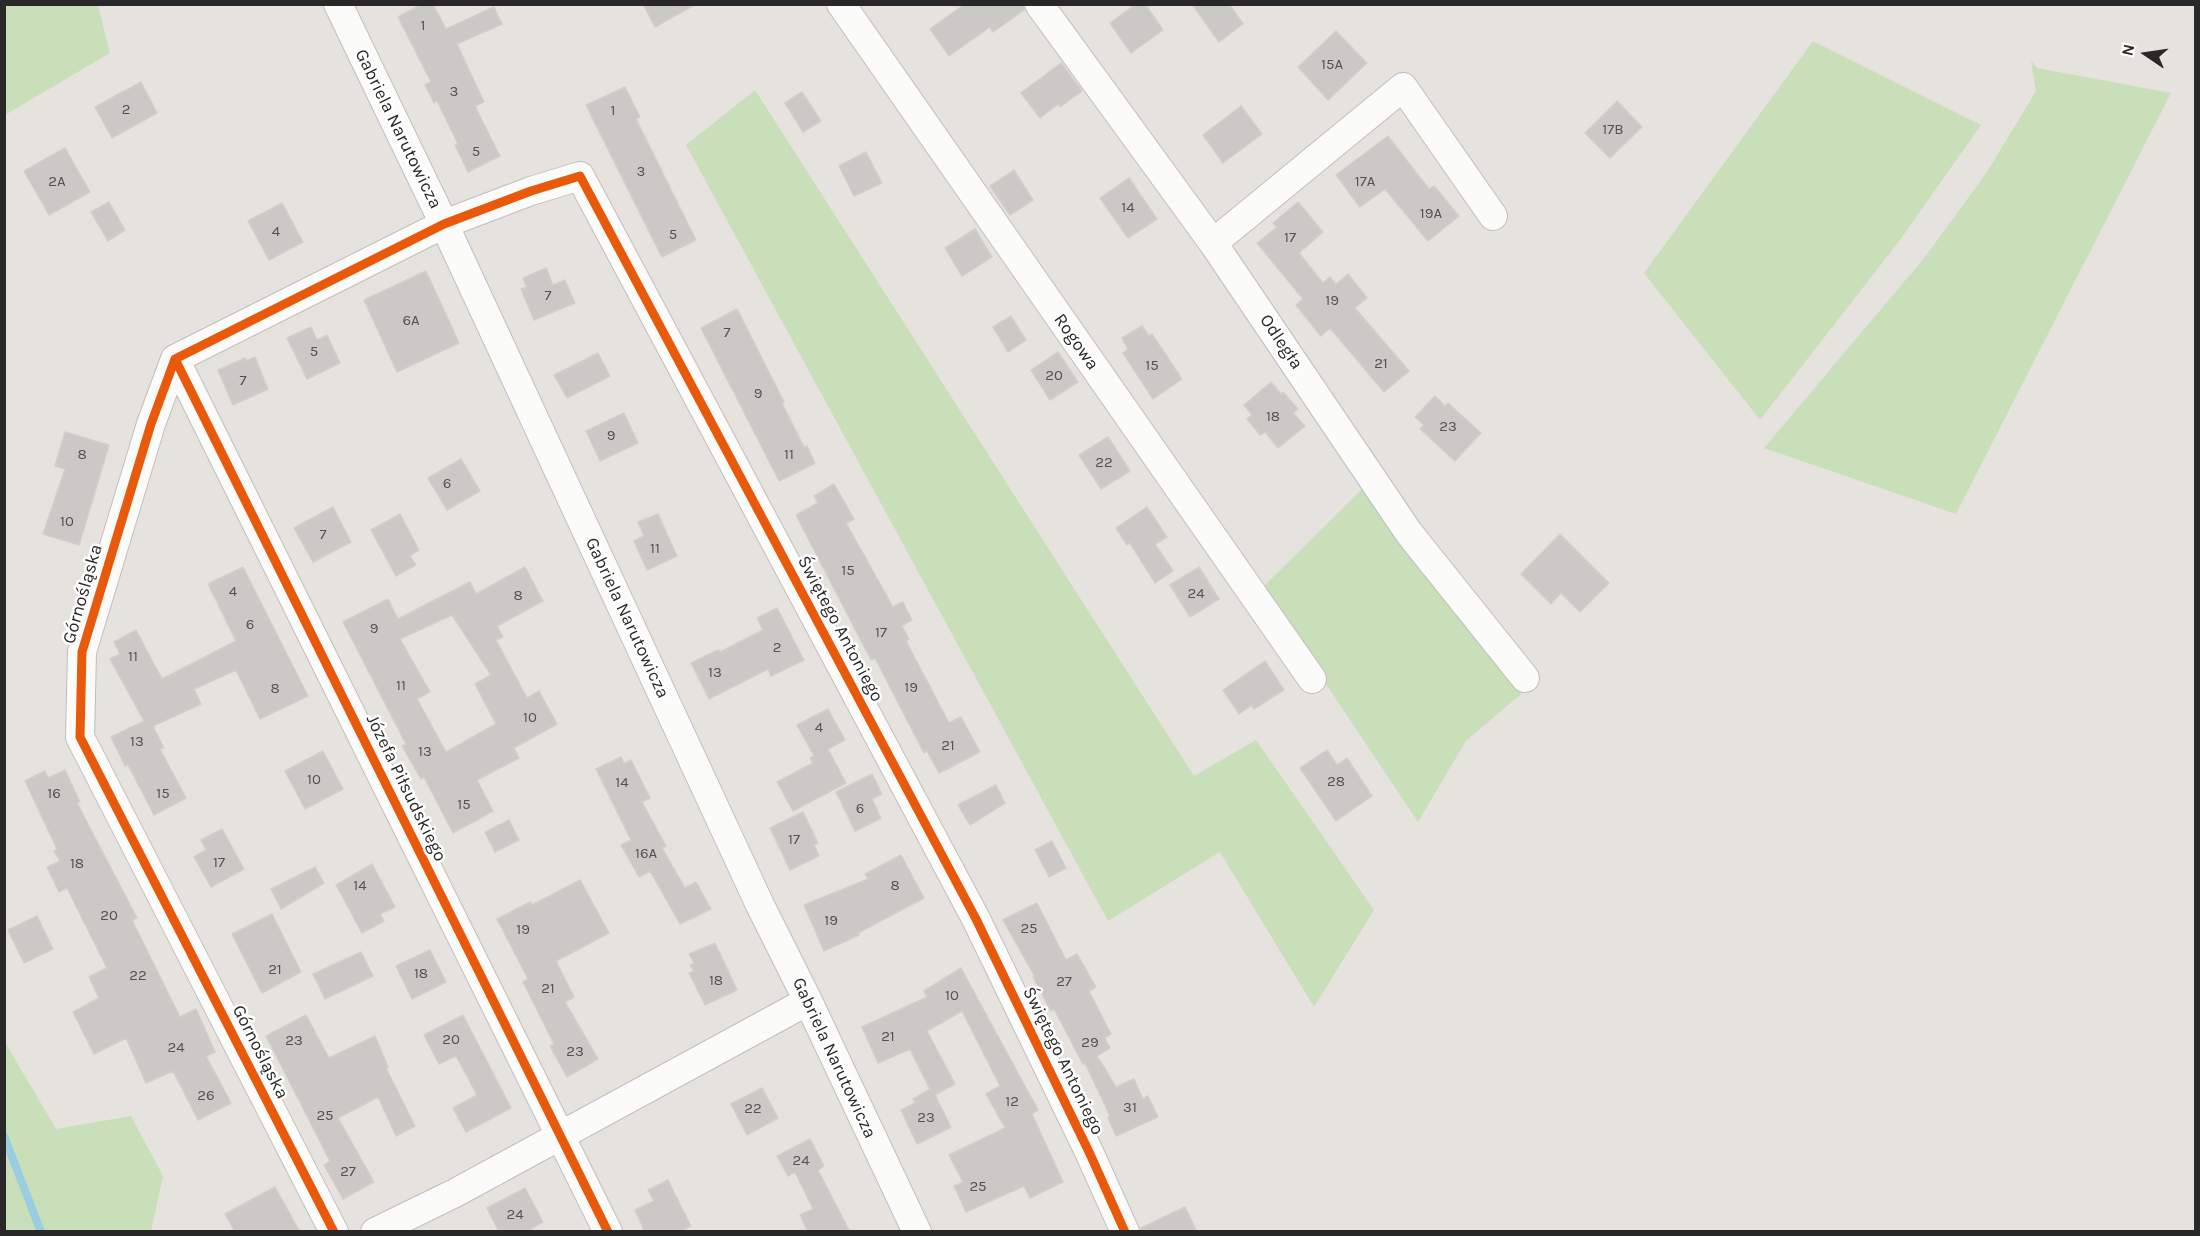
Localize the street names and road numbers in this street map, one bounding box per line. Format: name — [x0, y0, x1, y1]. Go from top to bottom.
street label: Gabriela Narutowicza — [350, 46, 446, 212]
street label: Rogowa — [1049, 310, 1103, 374]
street label: Odległa — [1255, 310, 1307, 374]
street label: Gabriela Narutowicza — [580, 534, 674, 702]
street label: Górnośląska — [58, 542, 108, 646]
street label: Świętego Antoniego — [792, 552, 888, 706]
street label: Józefa Piłsudskiego — [361, 711, 451, 865]
street label: Gabriela Narutowicza — [787, 974, 881, 1142]
street label: Świętego Antoniego — [1018, 983, 1108, 1139]
street label: Górnośląska — [227, 1001, 293, 1103]

